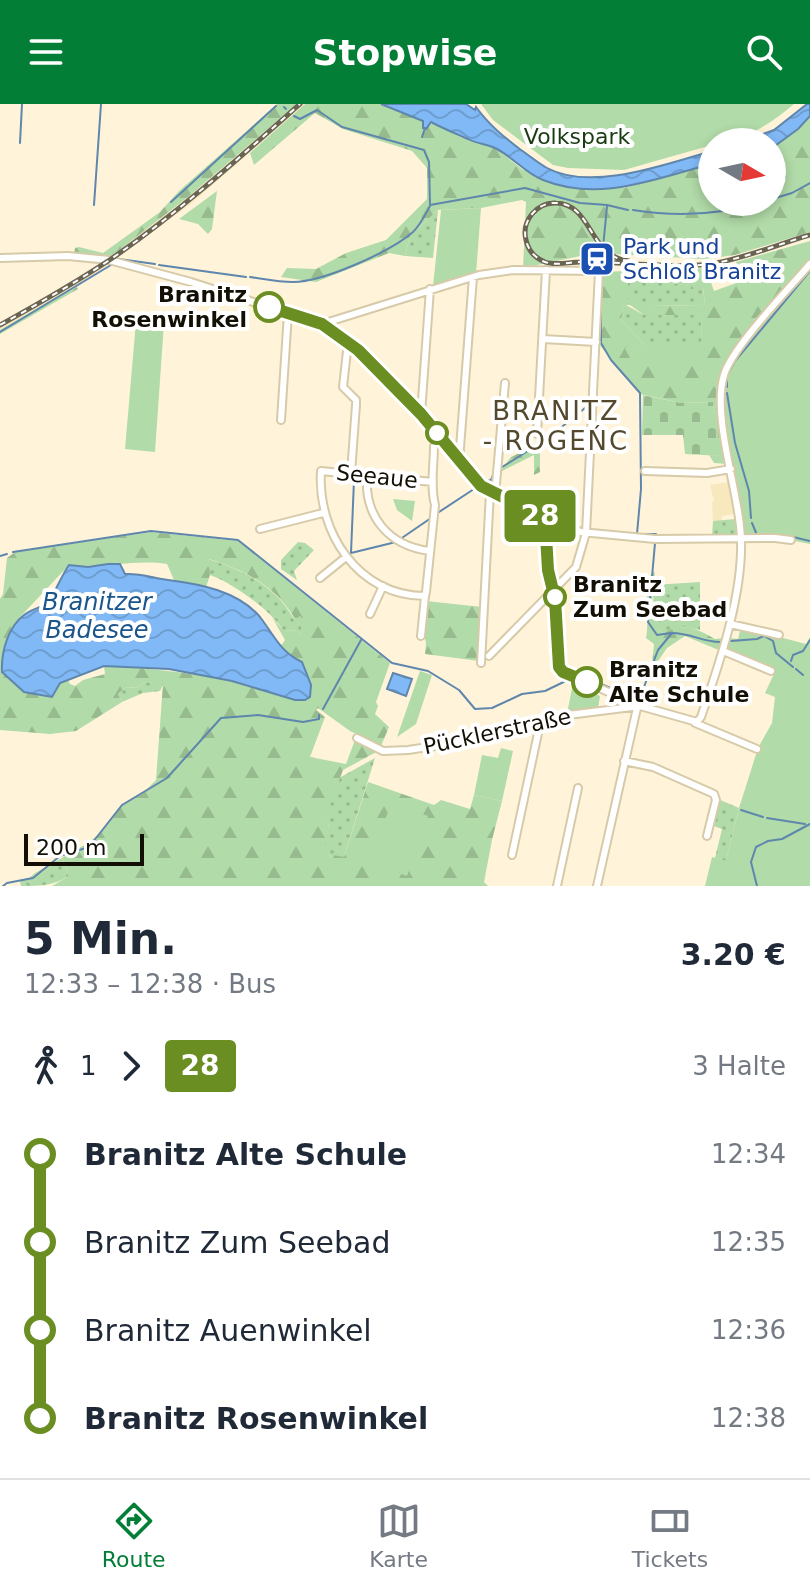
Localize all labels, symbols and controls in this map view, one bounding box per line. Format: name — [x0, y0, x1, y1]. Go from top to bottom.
icon: menu — [24, 30, 68, 74]
icon: search — [742, 30, 786, 74]
text: Stopwise — [312, 32, 498, 73]
park label: Volkspark — [524, 124, 630, 149]
north arrow — [698, 128, 786, 216]
map controls — [698, 128, 786, 216]
place label: Park und Schloß Branitz — [623, 234, 781, 284]
station icon: Park und Schloß Branitz — [578, 240, 616, 278]
place label: Branitz Rosenwinkel — [91, 282, 247, 332]
marker: Branitz Rosenwinkel — [254, 292, 284, 322]
district label: BRANITZ - ROGEŃC — [483, 396, 629, 456]
unlabelled marker — [426, 422, 448, 444]
street label: Seeaue — [335, 460, 419, 493]
line badge: 28 — [504, 490, 576, 542]
text: 28 — [521, 499, 559, 532]
place label: Branitz Zum Seebad — [573, 572, 727, 622]
marker: Branitz Zum Seebad — [544, 586, 566, 608]
water label: Branitzer Badesee — [42, 588, 154, 644]
place label: Branitz Alte Schule — [609, 657, 749, 707]
marker: Branitz Alte Schule — [572, 667, 602, 697]
street label: Pücklerstraße — [421, 704, 573, 759]
scale bar — [24, 830, 144, 866]
text: 200 m — [36, 835, 106, 860]
text: 5 Min. — [24, 913, 177, 964]
text: 3.20 € — [681, 937, 786, 972]
text: 12:33 – 12:38 · Bus — [24, 969, 276, 999]
icon: walk — [24, 1044, 68, 1088]
icon: forward — [109, 1044, 153, 1088]
text: 28 — [181, 1049, 220, 1082]
text: 1 — [80, 1051, 97, 1081]
text: 3 Halte — [692, 1051, 786, 1081]
text: Branitz Alte Schule — [84, 1137, 407, 1172]
text: 12:34 — [711, 1139, 786, 1169]
text: Branitz Zum Seebad — [84, 1225, 390, 1260]
text: 12:35 — [711, 1227, 786, 1257]
text: Branitz Auenwinkel — [84, 1313, 372, 1348]
text: 12:36 — [711, 1315, 786, 1345]
text: Branitz Rosenwinkel — [84, 1401, 428, 1436]
text: 12:38 — [711, 1403, 786, 1433]
tab: Route — [102, 1499, 166, 1572]
tab: Karte — [369, 1499, 428, 1572]
tab: Tickets — [632, 1499, 708, 1572]

